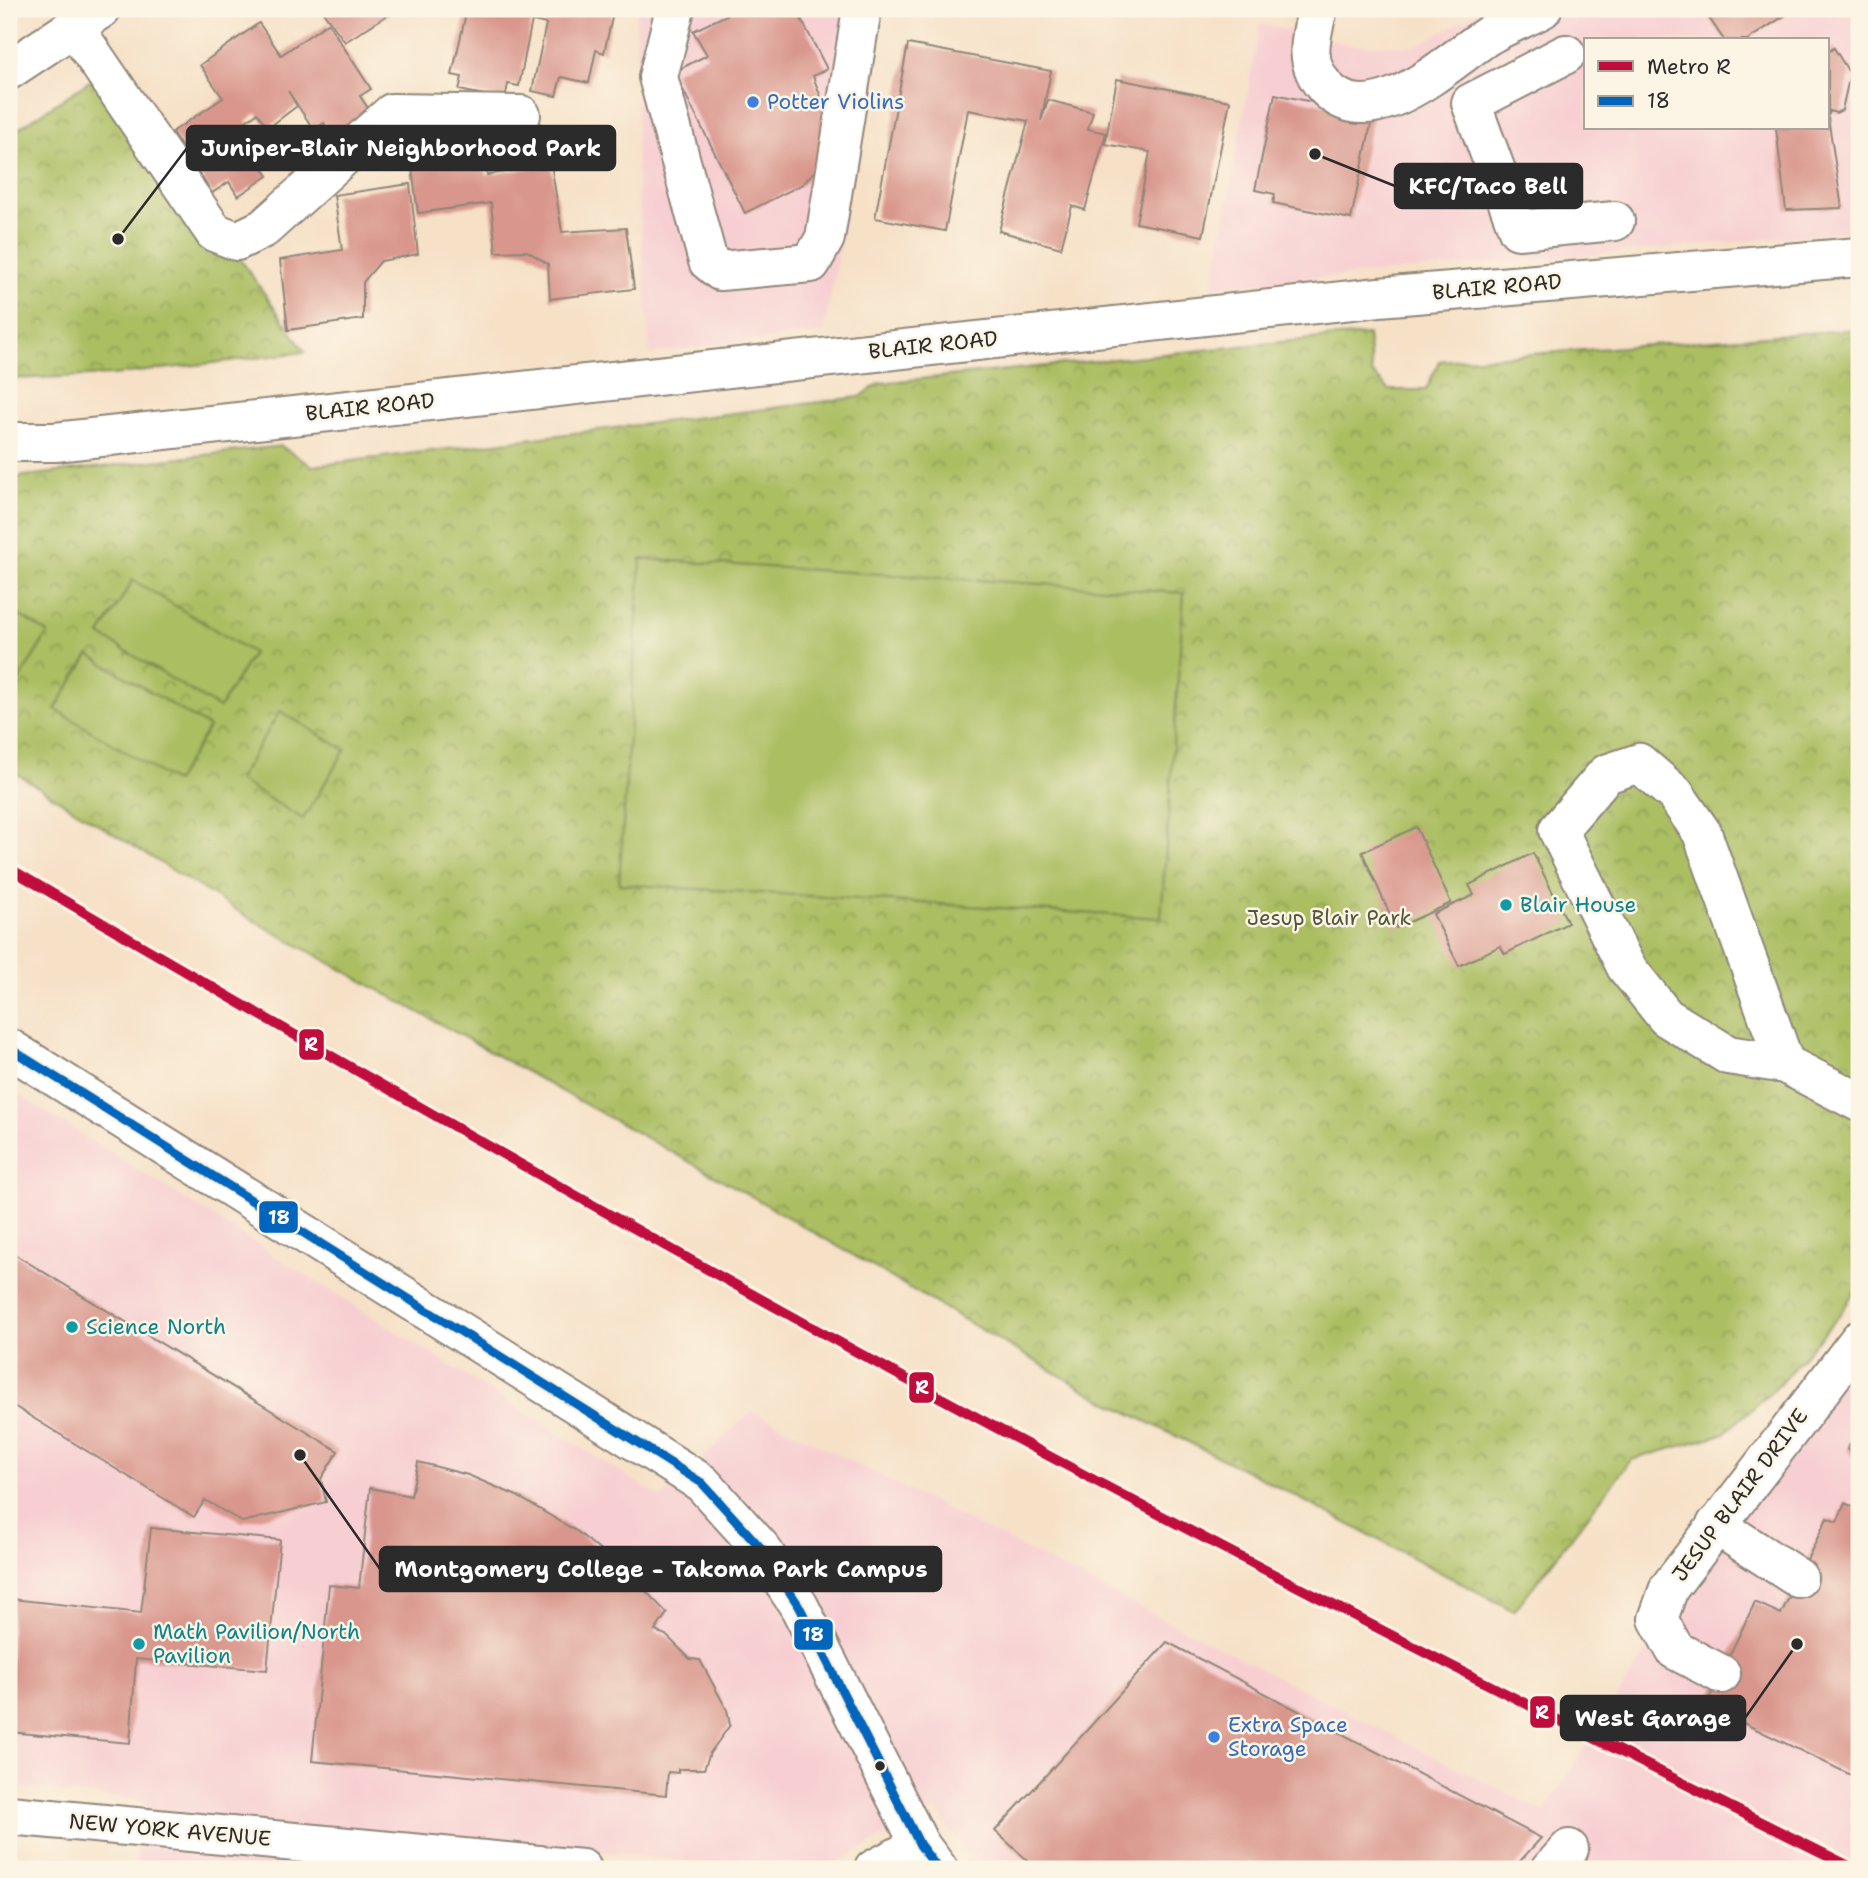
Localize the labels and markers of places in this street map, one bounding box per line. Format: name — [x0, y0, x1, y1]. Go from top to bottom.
place label: Potter Violins — [767, 88, 904, 116]
marker: Potter Violins — [745, 94, 761, 110]
callout: Juniper-Blair Neighborhood Park — [187, 126, 615, 170]
callout: KFC/Taco Bell — [1395, 164, 1582, 208]
place label: Blair House — [1520, 891, 1637, 919]
marker: Blair House — [1498, 897, 1514, 913]
place label: Science North — [86, 1313, 226, 1341]
marker: Science North — [64, 1319, 80, 1335]
callout: Montgomery College - Takoma Park Campus — [380, 1547, 941, 1591]
place label: Math Pavilion/North Pavilion — [153, 1618, 360, 1670]
marker: Math Pavilion/North Pavilion — [131, 1636, 147, 1652]
callout: West Garage — [1561, 1696, 1745, 1740]
place label: Extra Space Storage — [1228, 1711, 1348, 1763]
marker: Extra Space Storage — [1206, 1729, 1222, 1745]
unlabelled marker — [873, 1759, 887, 1773]

